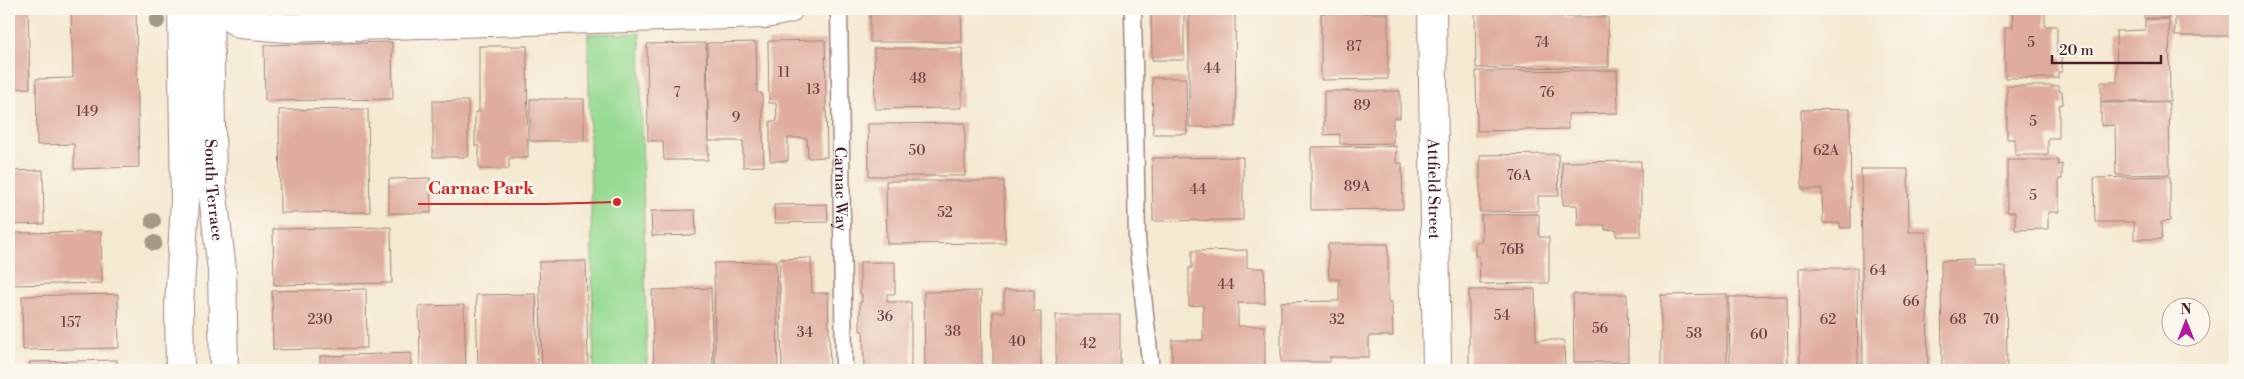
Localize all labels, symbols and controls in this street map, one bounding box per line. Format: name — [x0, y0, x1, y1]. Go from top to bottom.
scale bar — [2052, 32, 2160, 64]
house number: 74 — [1535, 34, 1549, 52]
house number: 5 — [2027, 34, 2035, 52]
house number: 87 — [1346, 38, 1362, 56]
text: 20 m — [2059, 41, 2094, 60]
house number: 44 — [1204, 60, 1220, 78]
house number: 11 — [778, 64, 790, 82]
house number: 48 — [910, 70, 926, 88]
house number: 13 — [806, 81, 820, 99]
house number: 7 — [673, 84, 681, 102]
house number: 76 — [1539, 84, 1555, 102]
house number: 89 — [1353, 97, 1371, 115]
house number: 149 — [76, 103, 98, 121]
house number: 9 — [732, 109, 740, 127]
house number: 5 — [2029, 113, 2037, 131]
street label: Attfield Street — [1423, 137, 1444, 240]
street label: South Terrace — [200, 139, 227, 242]
house number: 50 — [909, 142, 926, 160]
house number: 62A — [1813, 142, 1839, 160]
street label: Carnac Way — [830, 147, 851, 232]
house number: 76A — [1507, 167, 1532, 185]
callout: Carnac Park — [418, 171, 545, 204]
text: Carnac Park — [428, 177, 535, 200]
house number: 89A — [1344, 178, 1371, 196]
house number: 44 — [1190, 181, 1206, 199]
house number: 5 — [2029, 187, 2037, 205]
house number: 52 — [937, 204, 953, 222]
house number: 76B — [1500, 241, 1524, 259]
house number: 64 — [1869, 262, 1887, 280]
house number: 44 — [1218, 276, 1234, 294]
house number: 66 — [1903, 293, 1920, 311]
north arrow — [2162, 296, 2212, 346]
text: N — [2180, 301, 2192, 319]
house number: 54 — [1494, 307, 1510, 325]
house number: 36 — [877, 308, 894, 326]
house number: 230 — [308, 311, 333, 329]
house number: 32 — [1329, 311, 1345, 329]
house number: 62 — [1820, 311, 1836, 329]
house number: 68 — [1949, 311, 1967, 329]
house number: 70 — [1983, 311, 1999, 329]
house number: 157 — [61, 314, 81, 332]
house number: 56 — [1592, 320, 1609, 338]
house number: 38 — [945, 323, 961, 341]
house number: 34 — [797, 324, 813, 342]
house number: 58 — [1686, 325, 1702, 343]
house number: 60 — [1750, 326, 1768, 344]
house number: 40 — [1008, 333, 1026, 351]
house number: 42 — [1080, 335, 1096, 353]

